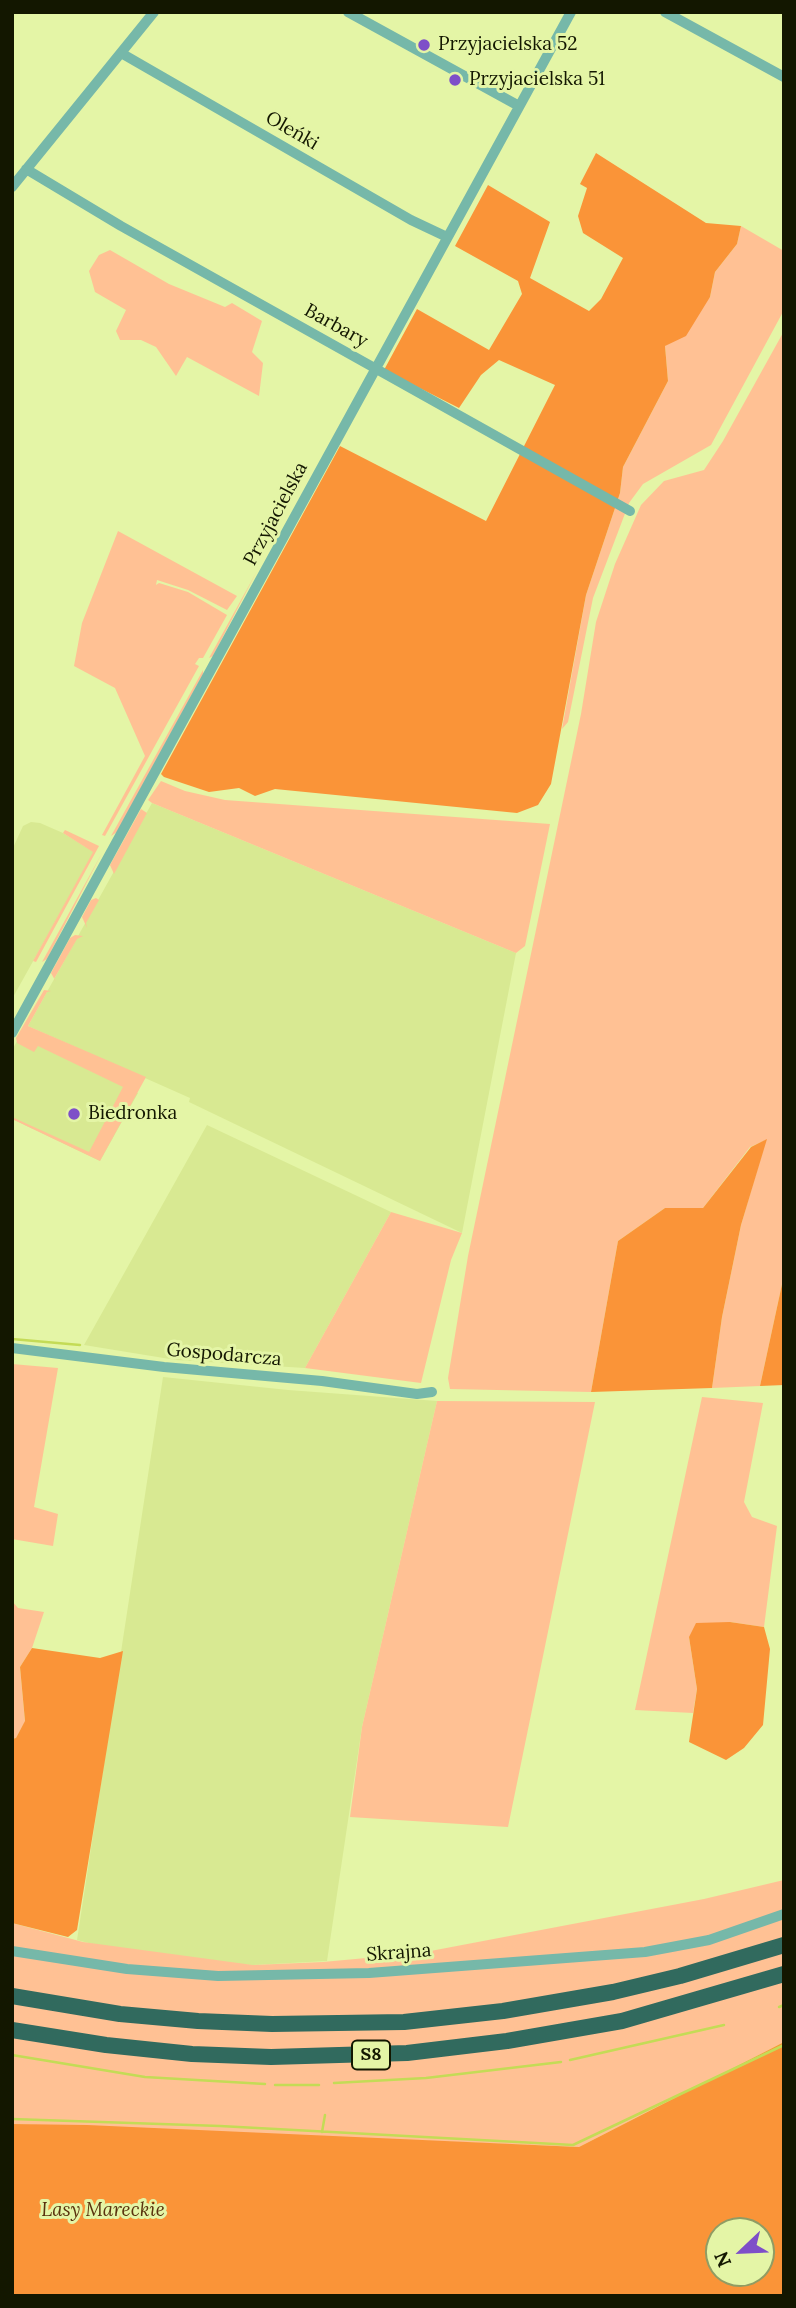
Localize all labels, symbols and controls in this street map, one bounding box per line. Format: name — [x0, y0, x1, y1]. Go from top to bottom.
place label: Przyjacielska 52 — [438, 34, 578, 56]
marker: Przyjacielska 52 — [416, 37, 432, 53]
place label: Przyjacielska 51 — [469, 69, 605, 91]
marker: Przyjacielska 51 — [447, 72, 463, 88]
street label: Oleńki — [261, 107, 323, 155]
street label: Barbary — [300, 299, 372, 353]
street label: Przyjacielska — [239, 458, 313, 570]
place label: Biedronka — [88, 1103, 177, 1125]
marker: Biedronka — [66, 1106, 82, 1122]
street label: Gospodarcza — [165, 1339, 283, 1371]
street label: Skrajna — [366, 1939, 432, 1967]
road number: S8 — [352, 2040, 390, 2070]
park label: Lasy Mareckie — [41, 2200, 165, 2222]
north arrow — [705, 2217, 775, 2287]
text: N — [709, 2248, 736, 2271]

